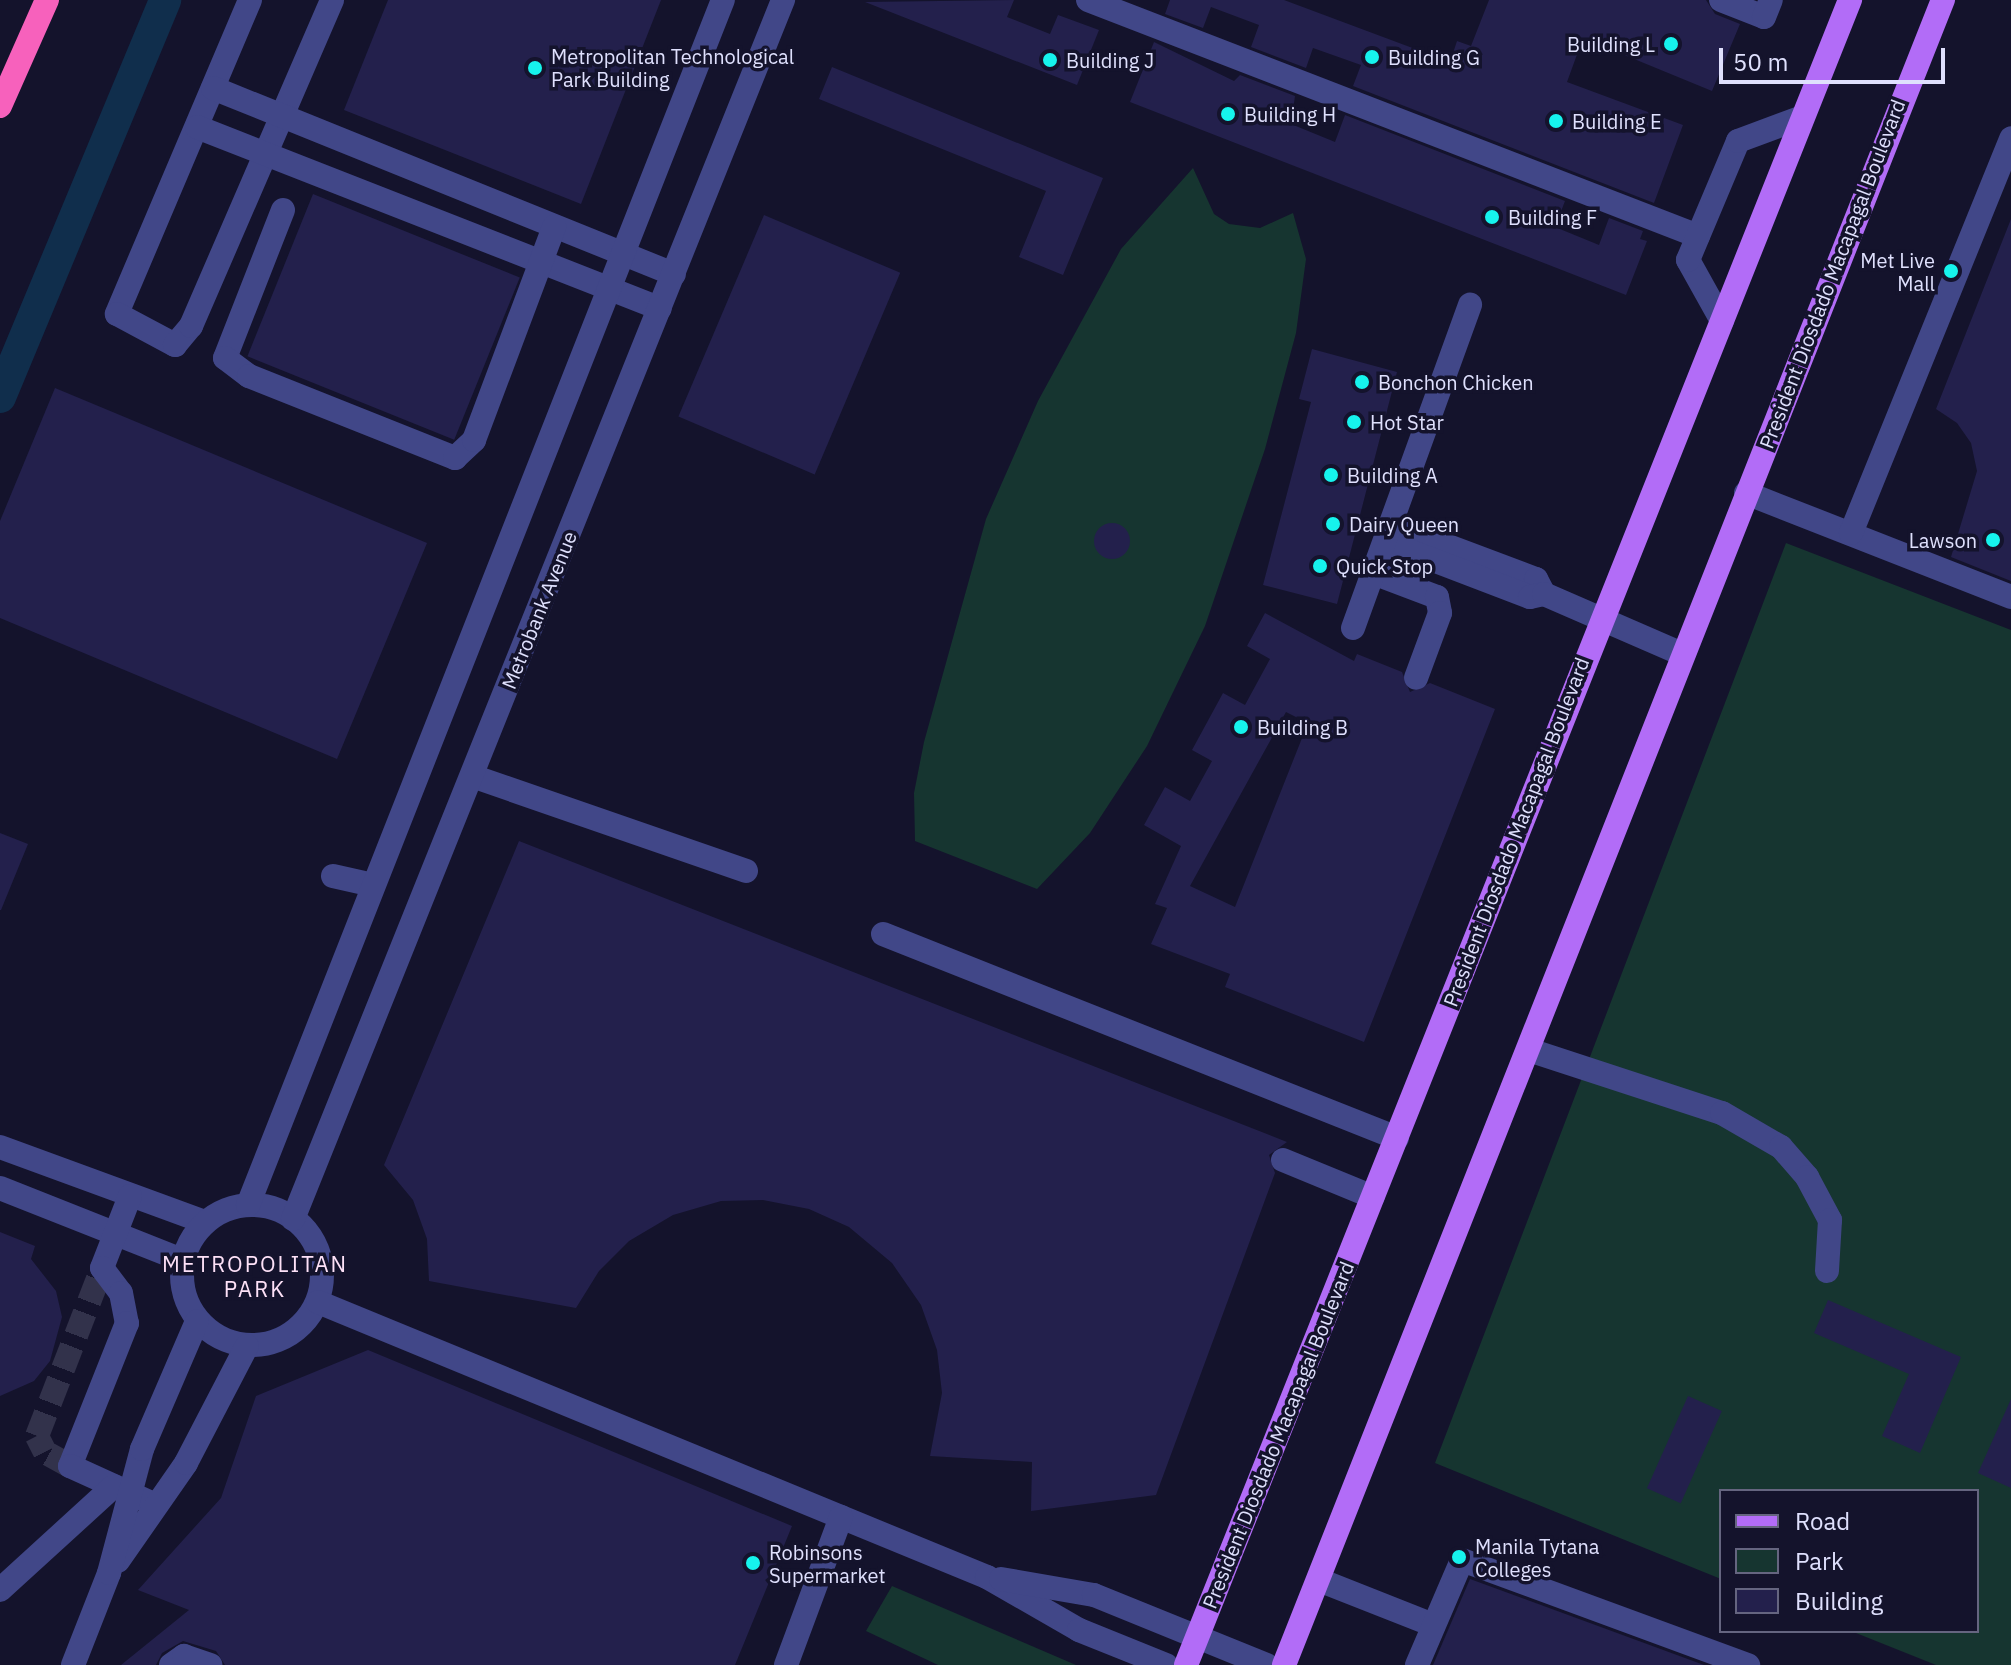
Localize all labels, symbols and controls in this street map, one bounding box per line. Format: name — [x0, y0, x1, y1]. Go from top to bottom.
place label: Building L — [1567, 32, 1655, 56]
scale bar — [1723, 32, 1949, 82]
marker: Building L — [1662, 35, 1680, 53]
place label: Metropolitan Technological Park Building — [551, 44, 794, 91]
place label: Building G — [1388, 45, 1480, 69]
text: 50 m — [1733, 46, 1788, 78]
place label: Building J — [1066, 48, 1154, 72]
marker: Building G — [1363, 48, 1381, 66]
marker: Building J — [1041, 51, 1059, 69]
marker: Metropolitan Technological Park Building — [526, 59, 544, 77]
street label: President Diosdado Macapagal Boulevard — [1754, 96, 1910, 452]
place label: Building H — [1244, 102, 1336, 126]
marker: Building H — [1219, 105, 1237, 123]
place label: Building E — [1572, 109, 1662, 133]
marker: Building E — [1547, 112, 1565, 130]
place label: Building F — [1508, 205, 1597, 229]
marker: Building F — [1483, 208, 1501, 226]
place label: Met Live Mall — [1860, 248, 1935, 295]
marker: Met Live Mall — [1942, 262, 1960, 280]
place label: Bonchon Chicken — [1378, 370, 1534, 394]
marker: Bonchon Chicken — [1353, 373, 1371, 391]
place label: Hot Star — [1370, 410, 1444, 434]
marker: Hot Star — [1345, 413, 1363, 431]
place label: Building A — [1347, 463, 1438, 487]
marker: Building A — [1322, 466, 1340, 484]
place label: Dairy Queen — [1349, 512, 1459, 536]
marker: Dairy Queen — [1324, 515, 1342, 533]
street label: Metrobank Avenue — [496, 527, 582, 693]
place label: Lawson — [1909, 528, 1977, 552]
marker: Lawson — [1984, 531, 2002, 549]
place label: Quick Stop — [1336, 554, 1433, 578]
marker: Quick Stop — [1311, 557, 1329, 575]
street label: President Diosdado Macapagal Boulevard — [1438, 654, 1594, 1010]
place label: Building B — [1257, 715, 1348, 739]
marker: Building B — [1232, 718, 1250, 736]
district label: METROPOLITAN PARK — [162, 1250, 348, 1302]
street label: President Diosdado Macapagal Boulevard — [1197, 1258, 1359, 1612]
legend — [1719, 1489, 1979, 1633]
text: Road — [1795, 1505, 1850, 1537]
place label: Manila Tytana Colleges — [1475, 1534, 1599, 1581]
place label: Robinsons Supermarket — [769, 1540, 886, 1587]
text: Park — [1795, 1545, 1844, 1577]
marker: Manila Tytana Colleges — [1450, 1548, 1468, 1566]
marker: Robinsons Supermarket — [744, 1554, 762, 1572]
text: Building — [1795, 1585, 1883, 1617]

